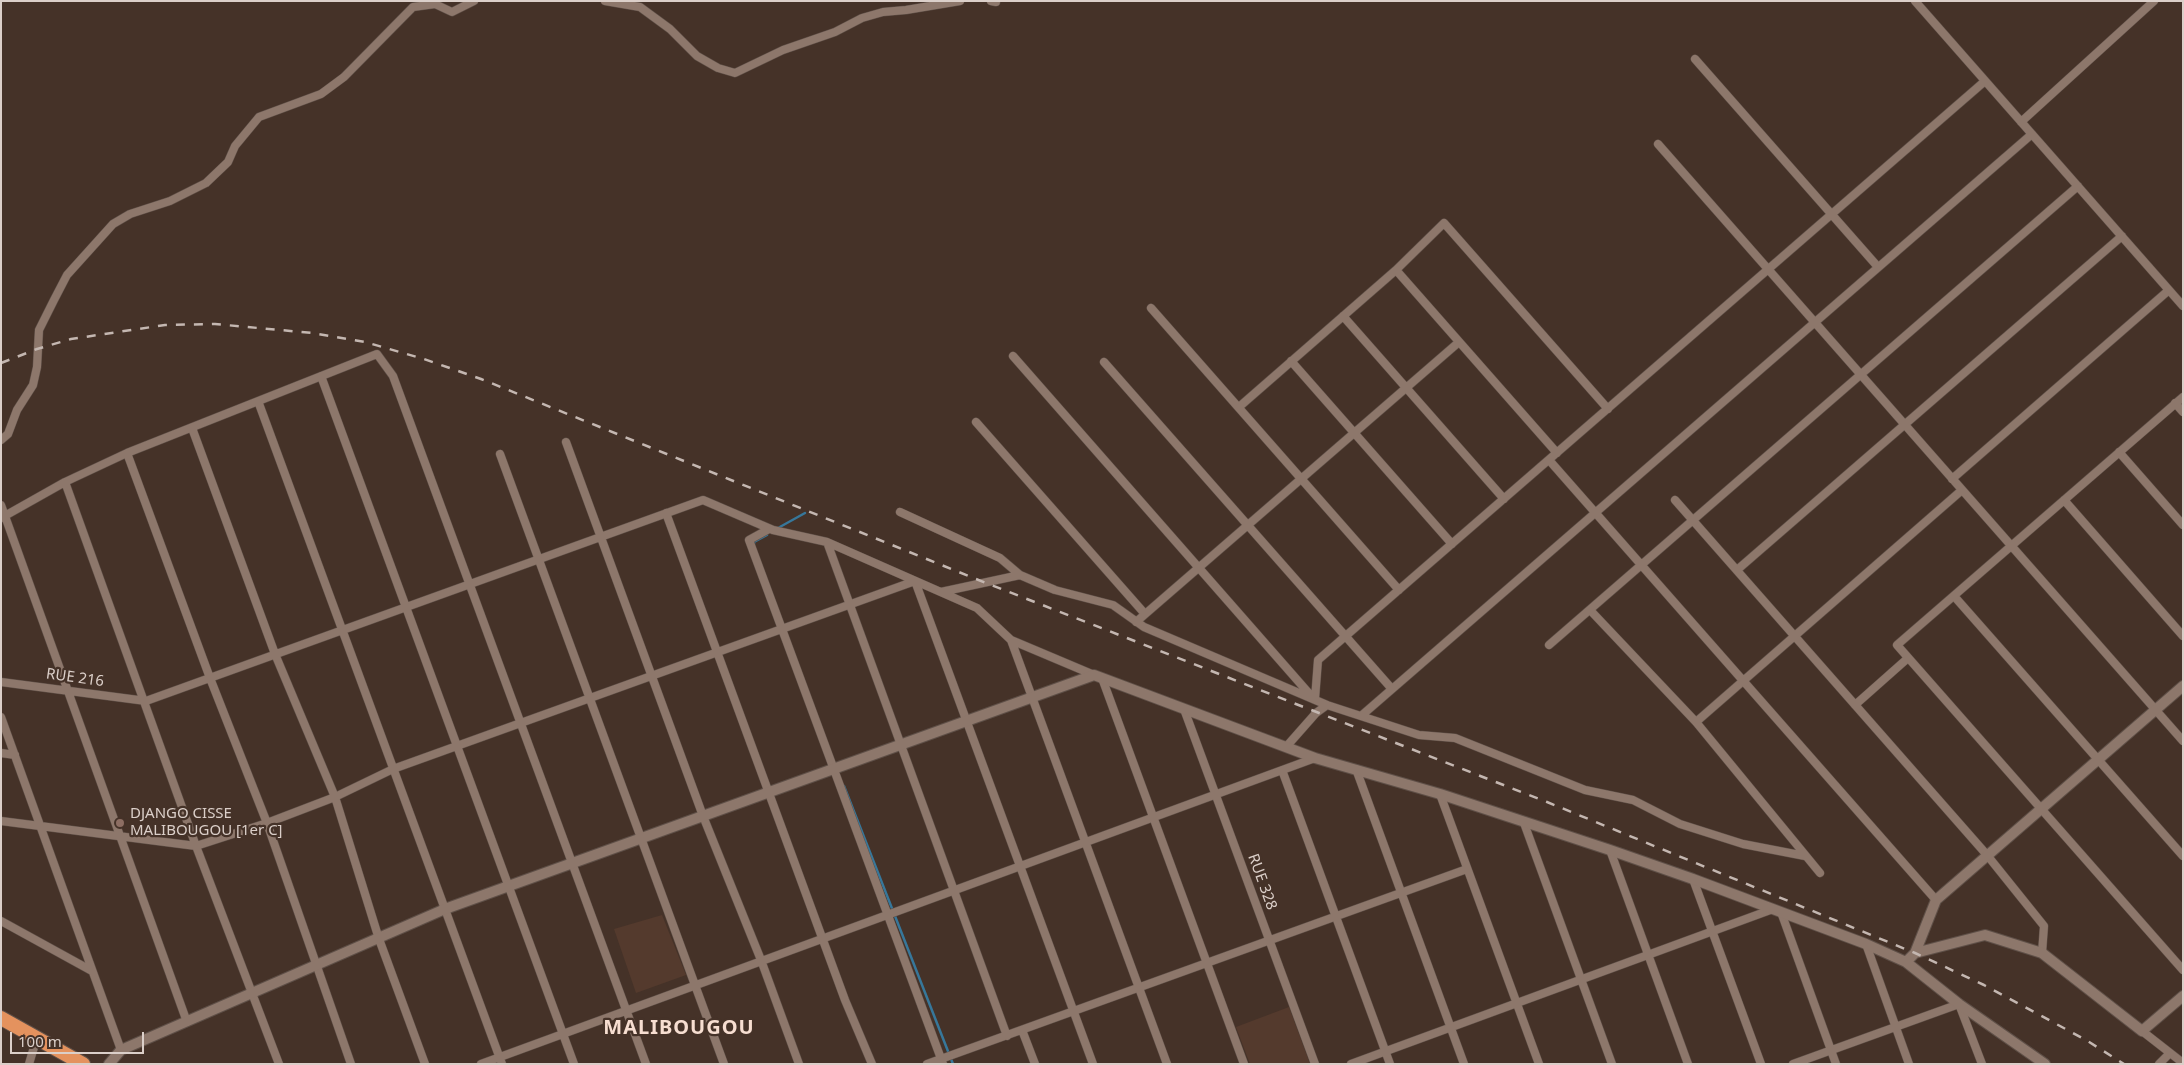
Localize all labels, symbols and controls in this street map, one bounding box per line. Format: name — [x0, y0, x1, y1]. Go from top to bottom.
street label: RUE 216 — [45, 665, 105, 691]
place label: DJANGO CISSE MALIBOUGOU [1er C] — [130, 805, 283, 840]
marker: DJANGO CISSE MALIBOUGOU [1er C] — [114, 817, 126, 829]
street label: RUE 328 — [1244, 852, 1280, 912]
district label: MALIBOUGOU — [602, 1016, 756, 1040]
scale bar — [12, 1022, 146, 1054]
text: 100 m — [18, 1031, 62, 1051]

